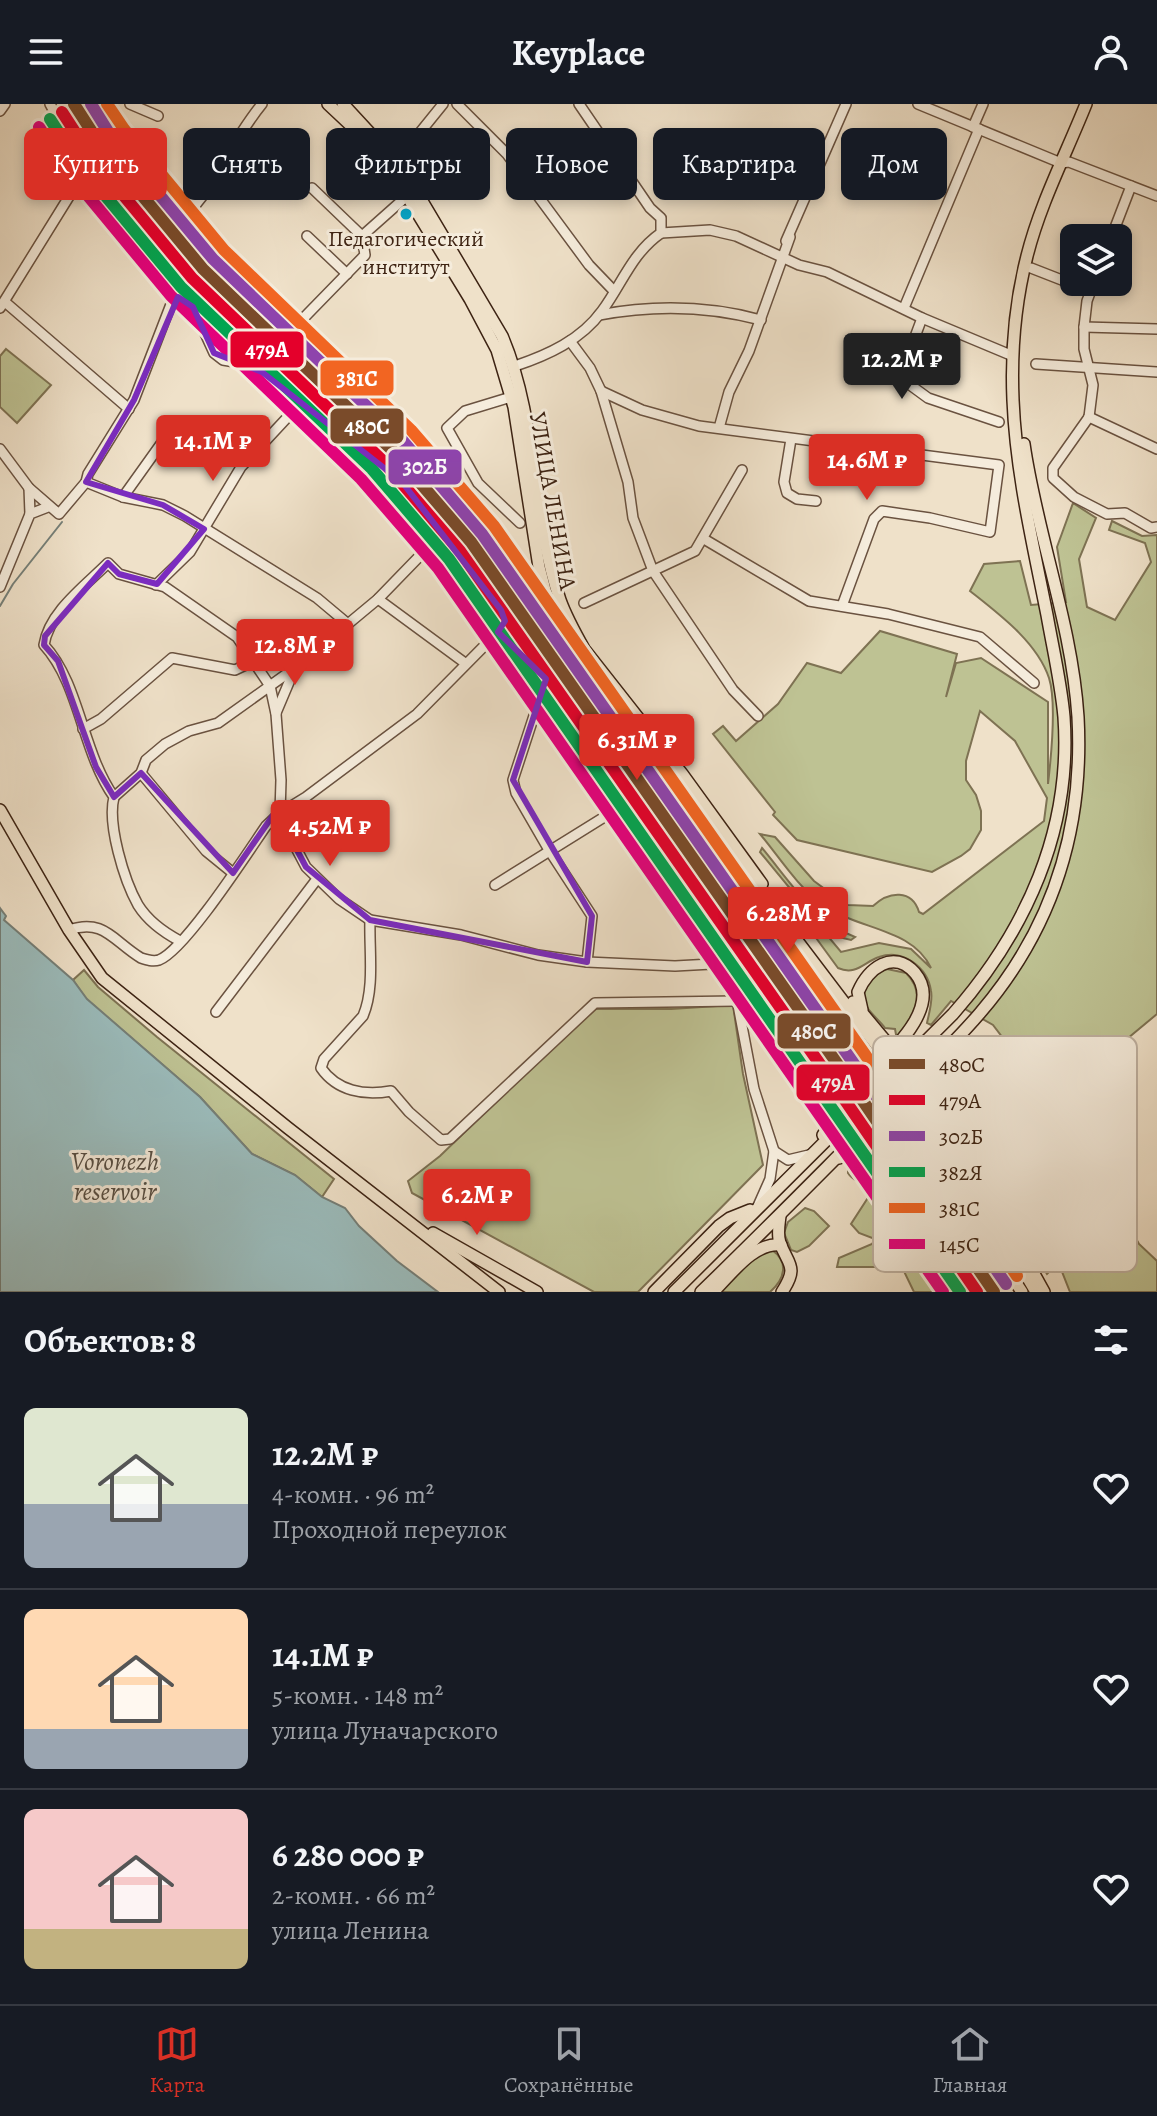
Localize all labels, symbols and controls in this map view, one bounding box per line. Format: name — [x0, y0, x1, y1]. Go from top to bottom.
text: Keyplace — [512, 28, 645, 77]
icon: menu — [24, 30, 68, 74]
icon: person — [1089, 30, 1133, 74]
chip: Купить — [24, 128, 167, 200]
chip: Снять — [183, 128, 310, 200]
chip: Фильтры — [326, 128, 490, 200]
chip: Новое — [506, 128, 637, 200]
chip: Квартира — [653, 128, 825, 200]
chip: Дом — [841, 128, 947, 200]
marker: Педагогический институт — [398, 206, 414, 222]
place label: Педагогический институт — [328, 224, 484, 282]
map controls — [1060, 224, 1132, 296]
button: layers — [1060, 224, 1132, 296]
line badge: 479А — [229, 330, 305, 369]
pin: 12.2M ₽ — [828, 333, 976, 401]
text: 479А — [245, 335, 289, 365]
text: 12.2M ₽ — [861, 341, 943, 376]
line badge: 381С — [319, 359, 395, 397]
text: 381С — [336, 364, 378, 394]
line badge: 480С — [329, 407, 405, 445]
street label: УЛИЦА ЛЕНИНА — [522, 409, 585, 594]
text: 480С — [344, 412, 390, 442]
pin: 14.1M ₽ — [139, 415, 287, 483]
text: 14.1M ₽ — [174, 423, 252, 458]
pin: 14.6M ₽ — [793, 434, 941, 502]
text: 14.6M ₽ — [827, 442, 907, 477]
line badge: 302Б — [387, 448, 463, 486]
text: 302Б — [403, 452, 447, 482]
pin: 12.8M ₽ — [221, 619, 369, 687]
text: 12.8M ₽ — [254, 627, 336, 662]
pin: 6.31M ₽ — [563, 714, 711, 782]
text: 6.31M ₽ — [597, 722, 677, 757]
pin: 4.52M ₽ — [256, 800, 404, 868]
text: 4.52M ₽ — [289, 808, 371, 843]
pin: 6.28M ₽ — [714, 887, 862, 955]
text: 6.28M ₽ — [746, 895, 830, 930]
line badge: 480С — [776, 1012, 852, 1050]
text: 480С — [791, 1017, 837, 1047]
legend — [873, 1036, 1137, 1272]
text: 480С — [939, 1050, 985, 1080]
line badge: 479А — [795, 1063, 871, 1102]
text: 479А — [811, 1068, 855, 1098]
text: 479А — [939, 1086, 982, 1116]
text: 302Б — [939, 1122, 983, 1152]
water label: Voronezh reservoir — [71, 1144, 159, 1209]
text: 382Я — [939, 1158, 983, 1188]
pin: 6.2M ₽ — [412, 1169, 542, 1237]
text: 6.2M ₽ — [441, 1177, 513, 1212]
text: 381С — [939, 1194, 980, 1224]
text: 145С — [939, 1230, 980, 1260]
text: Объектов: 8 — [24, 1317, 196, 1364]
icon: filters — [1089, 1318, 1133, 1362]
text: 12.2M ₽ — [272, 1430, 378, 1477]
icon: home — [88, 1440, 184, 1536]
icon: heart — [1089, 1466, 1133, 1510]
text: 4-комн. · 96 m² — [272, 1477, 434, 1512]
text: Проходной переулок — [272, 1512, 507, 1547]
text: 14.1M ₽ — [272, 1631, 373, 1678]
icon: home — [88, 1641, 184, 1737]
icon: heart — [1089, 1667, 1133, 1711]
text: 5-комн. · 148 m² — [272, 1678, 443, 1713]
text: улица Луначарского — [272, 1713, 498, 1748]
text: 6 280 000 ₽ — [272, 1831, 424, 1878]
icon: home — [88, 1841, 184, 1937]
icon: heart — [1089, 1867, 1133, 1911]
text: 2-комн. · 66 m² — [272, 1878, 435, 1913]
text: улица Ленина — [272, 1913, 429, 1948]
tab: Карта — [149, 2022, 205, 2100]
tab: Сохранённые — [504, 2022, 634, 2100]
tab: Главная — [933, 2022, 1007, 2100]

